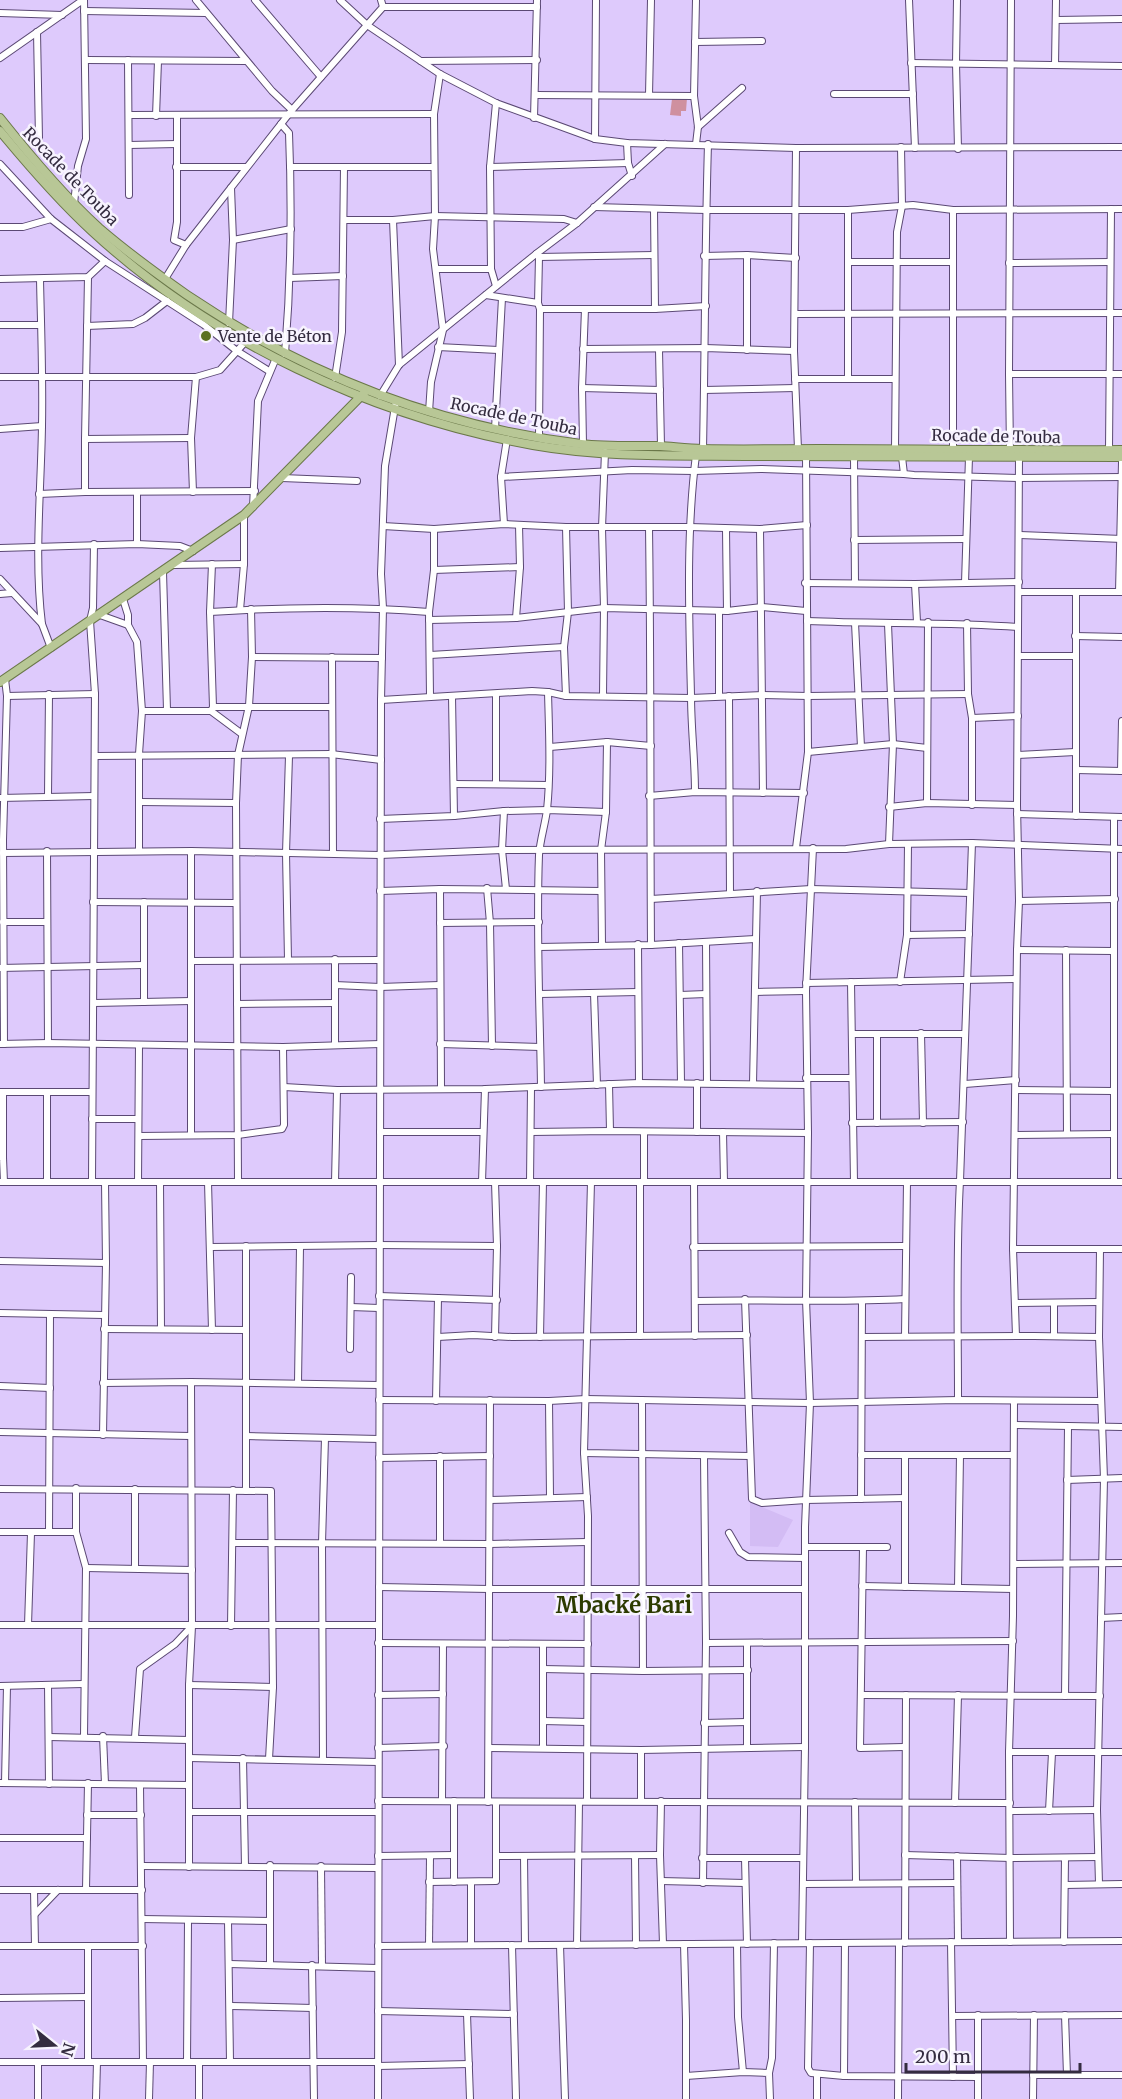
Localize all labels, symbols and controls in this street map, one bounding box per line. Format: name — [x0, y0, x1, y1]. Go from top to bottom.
street label: Rocade de Touba — [19, 123, 123, 230]
place label: Vente de Béton — [217, 326, 332, 346]
marker: Vente de Béton — [199, 329, 213, 343]
street label: Rocade de Touba — [449, 393, 580, 439]
street label: Rocade de Touba — [931, 425, 1061, 447]
district label: Mbacké Bari — [556, 1591, 692, 1619]
north arrow — [24, 2015, 84, 2075]
scale bar — [906, 2036, 1080, 2074]
text: N — [57, 2041, 80, 2059]
text: 200 m — [915, 2045, 971, 2068]

